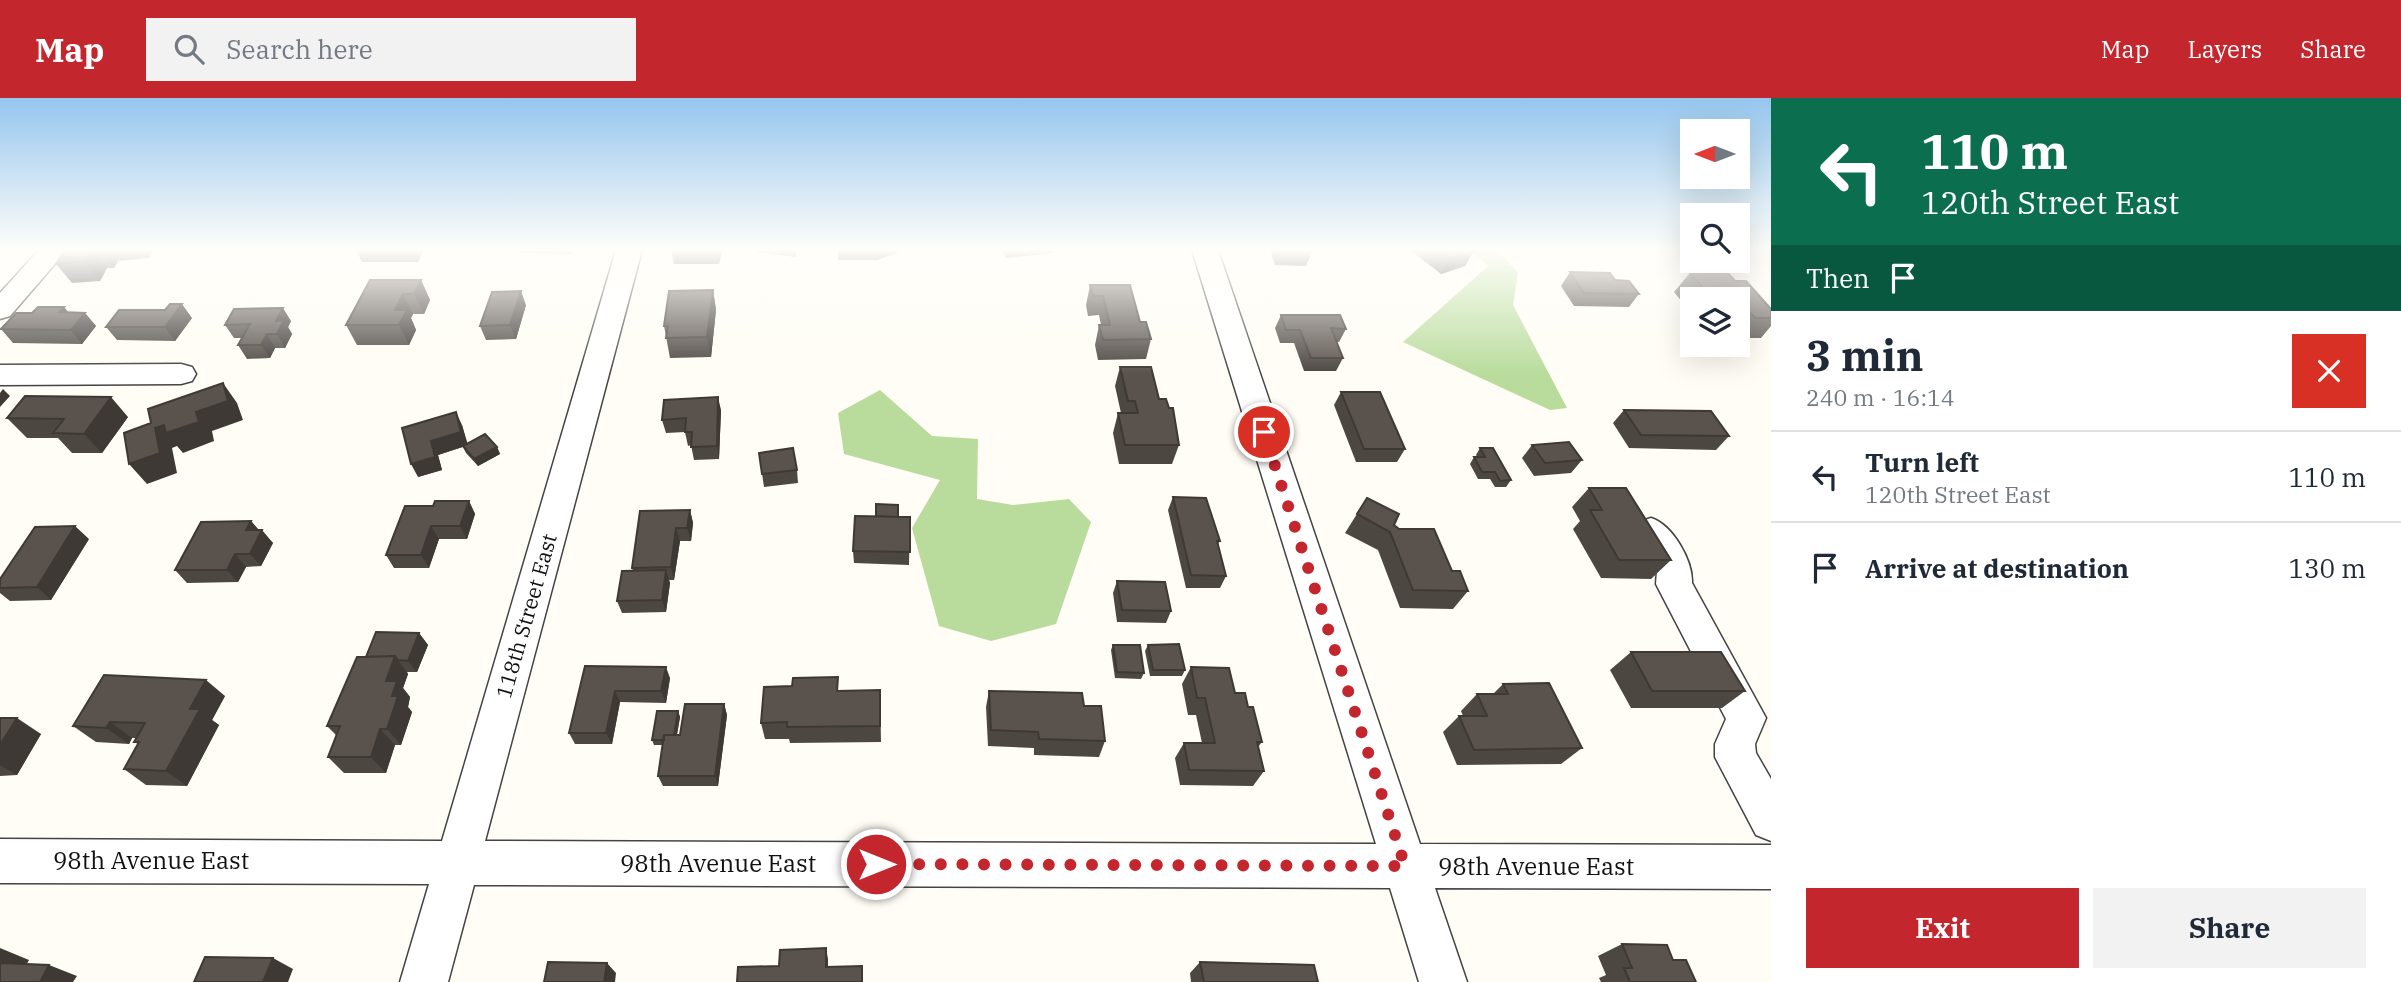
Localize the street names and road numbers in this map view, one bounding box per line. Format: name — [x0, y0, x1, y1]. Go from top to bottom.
street label: 118th Street East — [489, 530, 563, 701]
street label: 98th Avenue East — [53, 844, 249, 876]
street label: 98th Avenue East — [620, 847, 816, 879]
street label: 98th Avenue East — [1438, 850, 1634, 882]

